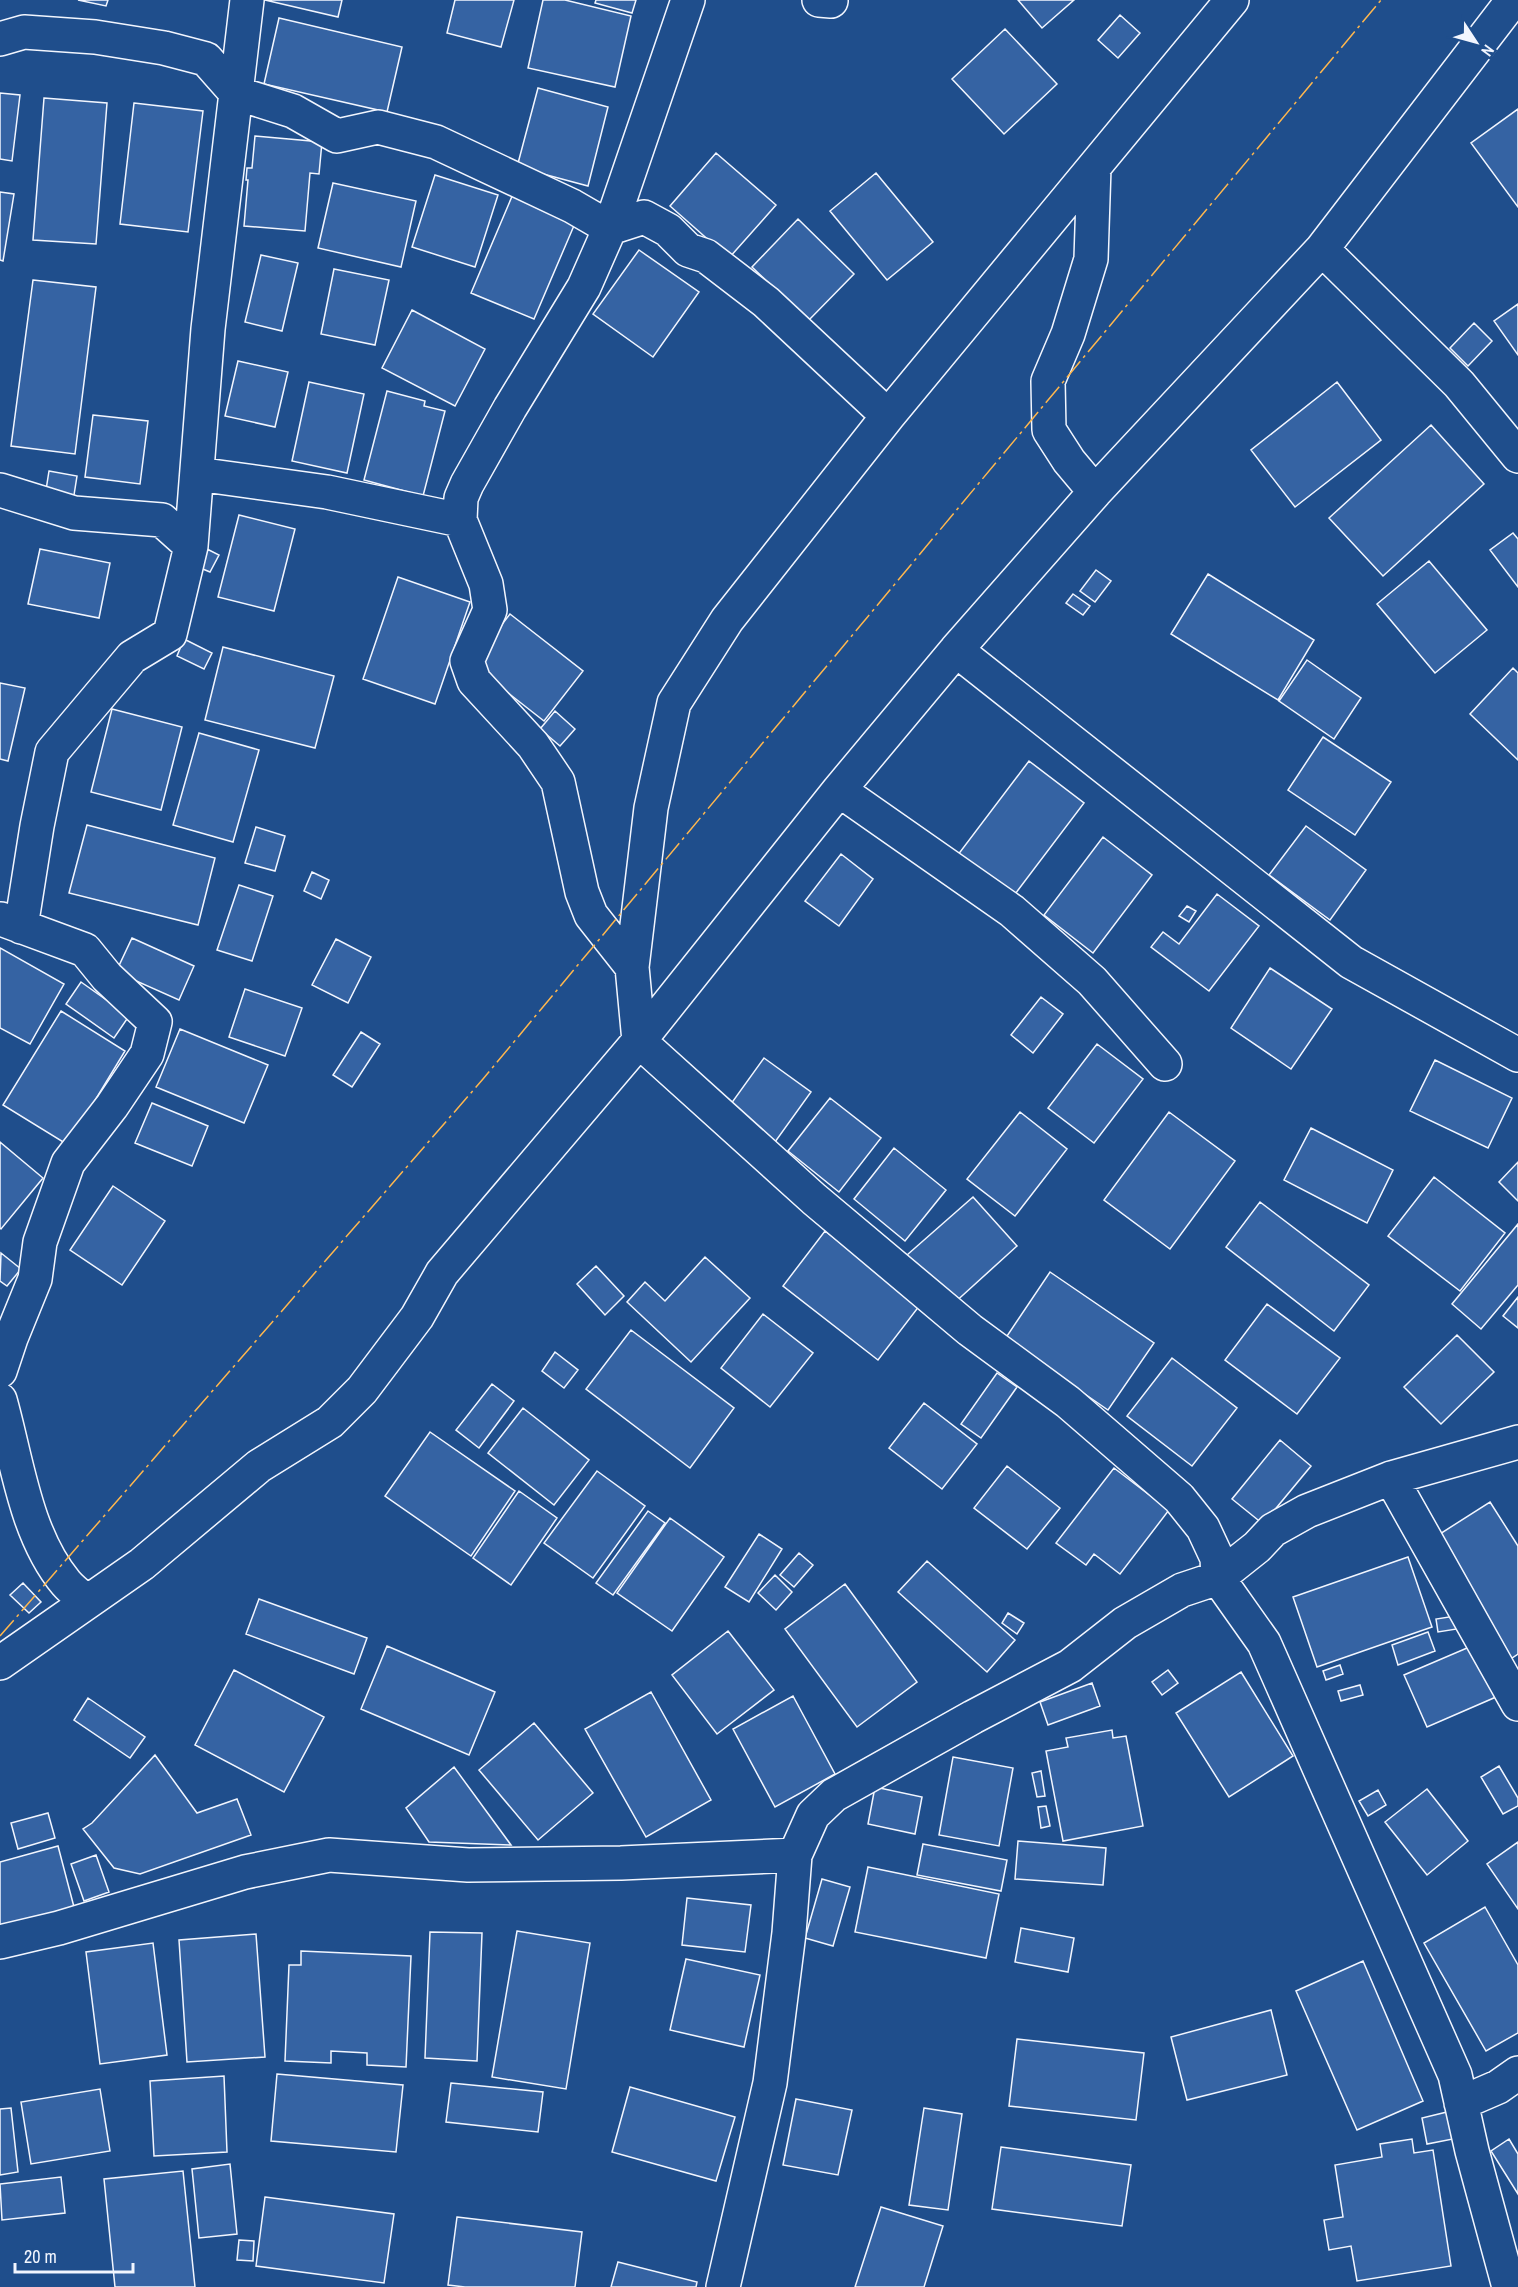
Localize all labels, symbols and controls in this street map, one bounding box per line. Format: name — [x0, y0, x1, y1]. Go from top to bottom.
north arrow — [1446, 12, 1506, 72]
text: N — [1476, 41, 1500, 61]
scale bar — [15, 2236, 134, 2274]
text: 20 m — [24, 2244, 57, 2269]

